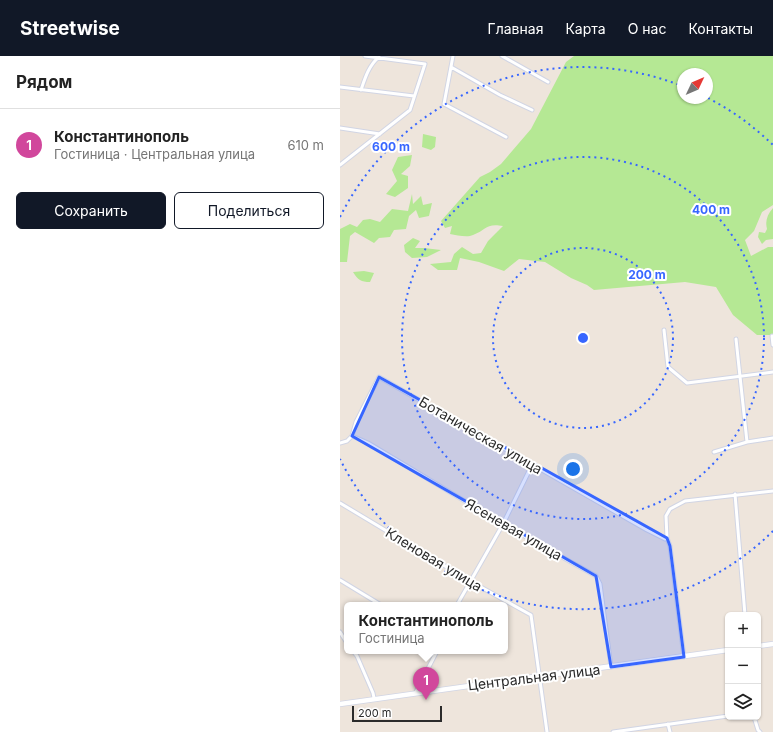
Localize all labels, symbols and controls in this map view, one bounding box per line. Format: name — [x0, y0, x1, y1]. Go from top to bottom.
text: Streetwise — [20, 17, 120, 40]
text: Главная — [488, 20, 543, 37]
text: Карта — [565, 20, 606, 37]
text: О нас — [628, 20, 666, 37]
text: Контакты — [688, 20, 753, 37]
north arrow — [677, 68, 713, 104]
text: Рядом — [16, 72, 72, 92]
text: Константинополь — [54, 127, 189, 146]
text: 1 — [26, 137, 32, 153]
text: 610 m — [287, 137, 324, 153]
text: 600 m — [372, 139, 410, 154]
text: Гостиница · Центральная улица — [54, 146, 255, 162]
button: Сохранить — [16, 192, 166, 229]
button: Поделиться — [174, 192, 324, 229]
text: 400 m — [692, 202, 730, 217]
text: 200 m — [628, 267, 666, 282]
centre of rings — [576, 331, 590, 345]
street label: Ботаническая улица — [416, 393, 546, 477]
your location — [563, 459, 583, 479]
street label: Ясеневая улица — [463, 494, 565, 564]
street label: Кленовая улица — [383, 524, 485, 594]
popup — [344, 602, 508, 654]
text: Константинополь — [359, 611, 494, 630]
map controls — [725, 612, 761, 720]
button: + — [725, 612, 761, 648]
text: Гостиница — [359, 630, 425, 646]
button: − — [725, 648, 761, 684]
street label: Центральная улица — [467, 660, 601, 694]
pin: 1 — [413, 667, 439, 700]
button: layers — [725, 684, 761, 720]
scale bar — [352, 704, 442, 723]
text: 200 m — [358, 706, 391, 720]

